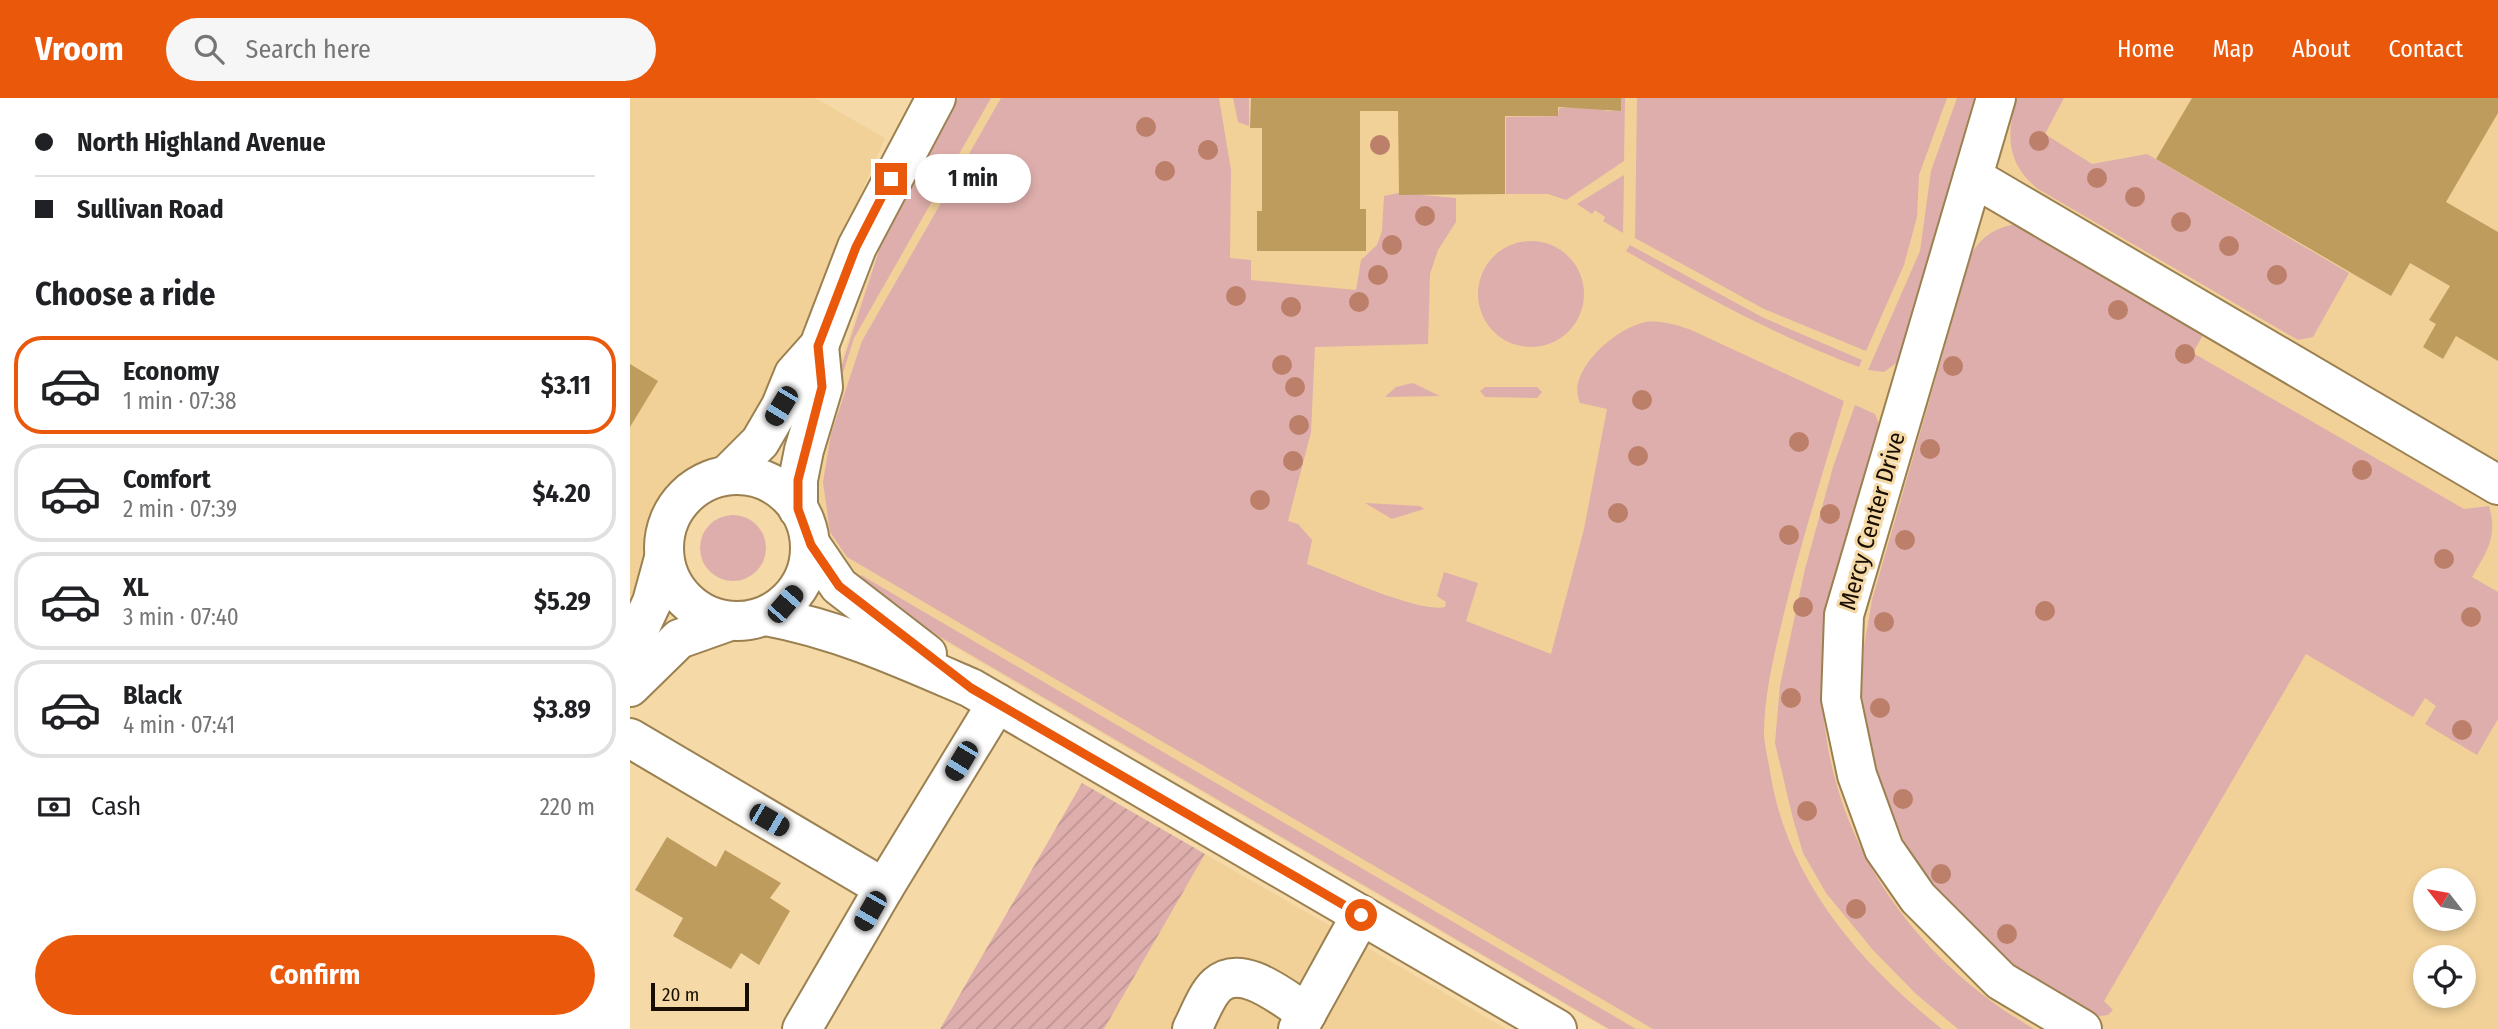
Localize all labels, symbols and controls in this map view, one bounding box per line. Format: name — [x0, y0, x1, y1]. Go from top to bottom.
search box — [166, 18, 656, 81]
text: Vroom — [35, 29, 124, 69]
icon: search — [190, 30, 228, 68]
text: Search here — [246, 34, 371, 65]
text: Home — [2117, 35, 2174, 63]
text: Map — [2212, 35, 2254, 63]
text: About — [2292, 35, 2350, 63]
text: Contact — [2388, 35, 2463, 63]
text: North Highland Avenue — [77, 127, 326, 158]
callout: 1 min — [916, 154, 1031, 204]
route end — [875, 163, 907, 195]
text: 1 min — [948, 164, 998, 192]
text: Sullivan Road — [77, 194, 224, 225]
text: Choose a ride — [35, 275, 216, 313]
icon: car — [39, 354, 102, 417]
text: Economy — [123, 356, 219, 387]
text: $3.11 — [541, 370, 591, 401]
car — [762, 383, 801, 429]
text: 1 min · 07:38 — [123, 387, 237, 415]
street label: Mercy Center Drive — [1833, 429, 1911, 613]
icon: car — [39, 462, 102, 525]
text: Comfort — [123, 464, 211, 495]
text: $4.20 — [532, 478, 591, 509]
text: 2 min · 07:39 — [123, 495, 237, 523]
icon: car — [39, 570, 102, 633]
text: XL — [123, 572, 149, 603]
car — [764, 581, 807, 627]
text: $5.29 — [534, 586, 591, 617]
text: 3 min · 07:40 — [123, 603, 239, 631]
icon: car — [39, 678, 102, 741]
text: Black — [123, 680, 182, 711]
text: $3.89 — [533, 694, 591, 725]
text: 4 min · 07:41 — [123, 711, 235, 739]
car — [942, 738, 981, 784]
icon: cash — [35, 788, 73, 826]
text: Cash — [91, 791, 141, 822]
text: 220 m — [540, 793, 595, 821]
car — [746, 800, 793, 840]
north arrow — [2413, 868, 2476, 931]
map controls — [2413, 868, 2476, 1008]
car — [851, 888, 890, 934]
route start — [1345, 899, 1377, 931]
button: Confirm — [35, 935, 595, 1015]
button: locate — [2413, 945, 2476, 1008]
scale bar — [651, 980, 749, 1012]
text: 20 m — [662, 983, 699, 1006]

